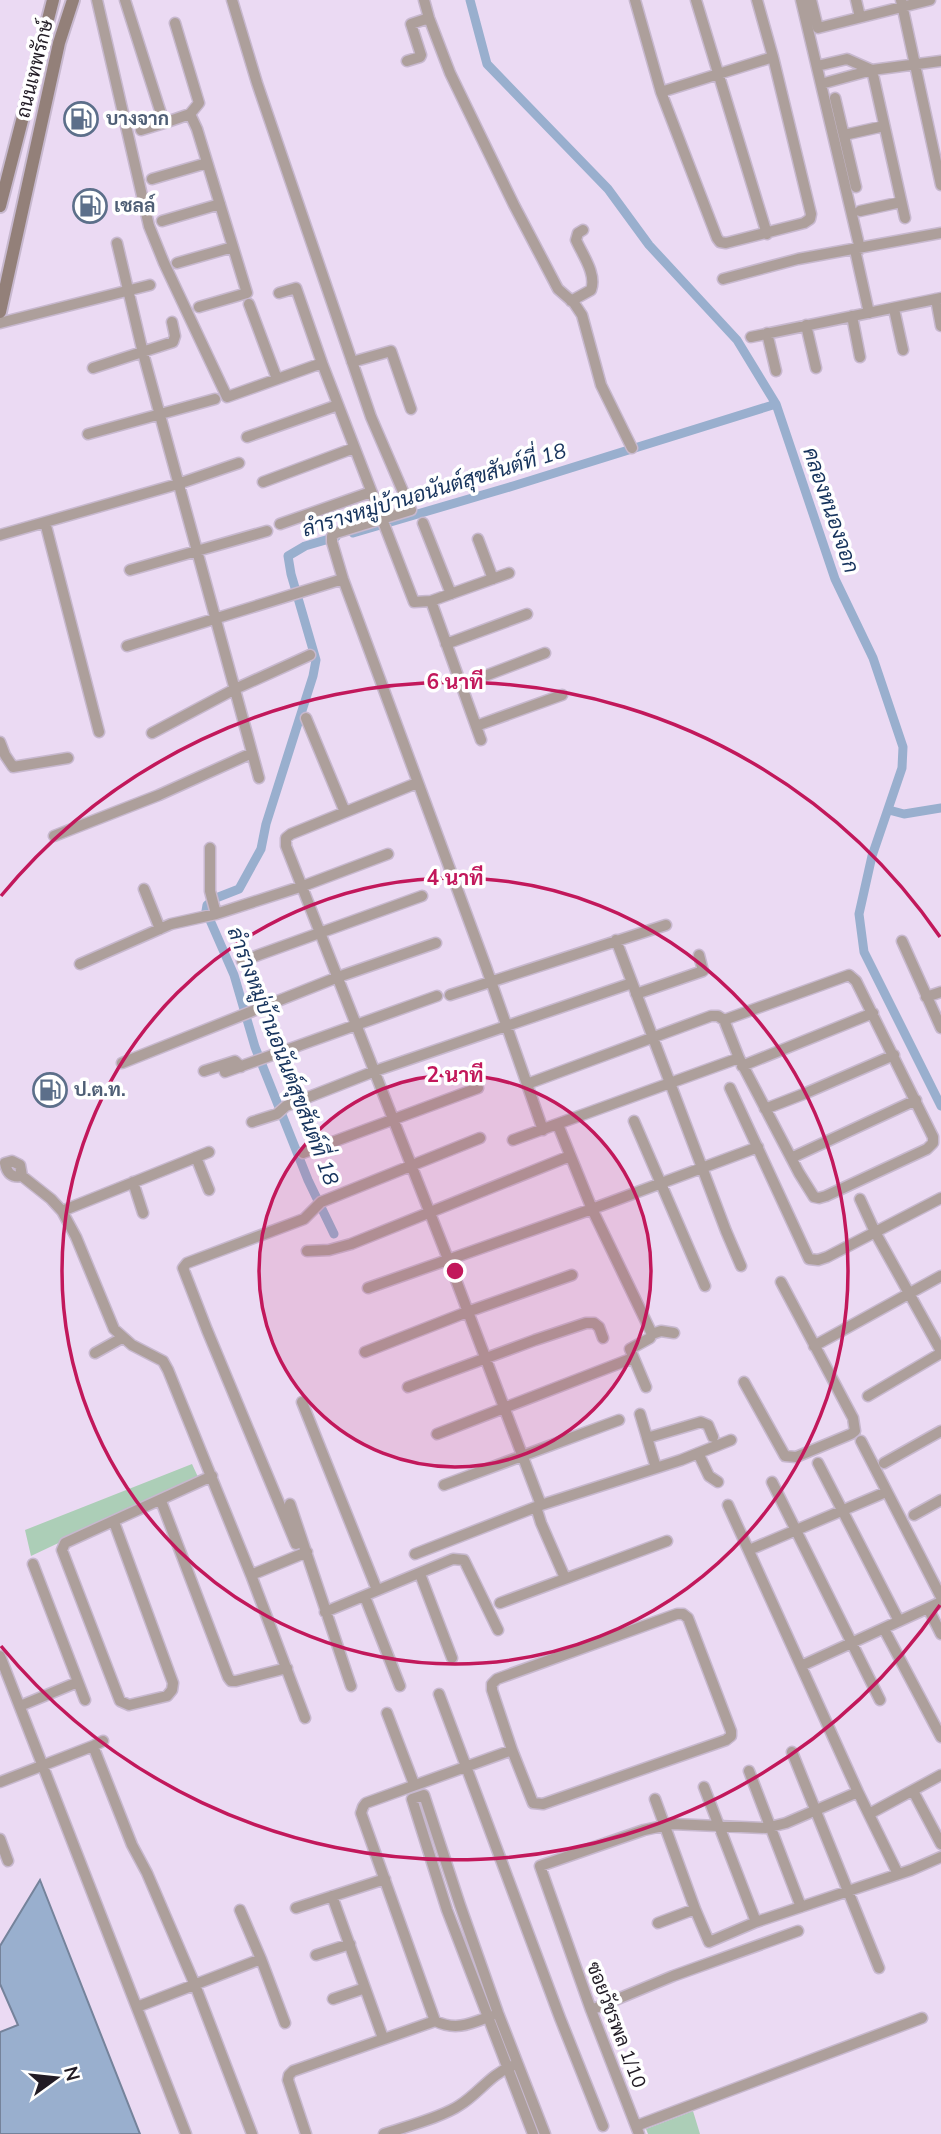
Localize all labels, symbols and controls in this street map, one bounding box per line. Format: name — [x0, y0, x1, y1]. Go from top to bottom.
street label: ถนนเทพรักษ์ — [10, 16, 60, 121]
fuel station icon: บางจาก — [62, 100, 100, 138]
place label: บางจาก — [106, 106, 169, 132]
fuel station icon: เชลล์ — [71, 187, 109, 225]
place label: เชลล์ — [114, 193, 156, 219]
water label: ลำรางหมู่บ้านอนันต์สุขสันต์ที่ 18 — [297, 431, 570, 545]
water label: คลองหนองจอก — [796, 443, 866, 577]
text: 6 นาที — [427, 668, 483, 696]
text: 4 นาที — [427, 864, 483, 892]
water label: ลำรางหมู่บ้านอนันต์สุขสันต์ที่ 18 — [220, 921, 351, 1190]
text: 2 นาที — [427, 1061, 483, 1089]
fuel station icon: ป.ต.ท. — [31, 1071, 69, 1109]
place label: ป.ต.ท. — [74, 1077, 126, 1103]
centre of rings — [443, 1259, 467, 1283]
street label: ซอยวัชรพล 1/10 — [580, 1958, 652, 2092]
north arrow — [21, 2043, 91, 2113]
text: N — [57, 2064, 86, 2084]

